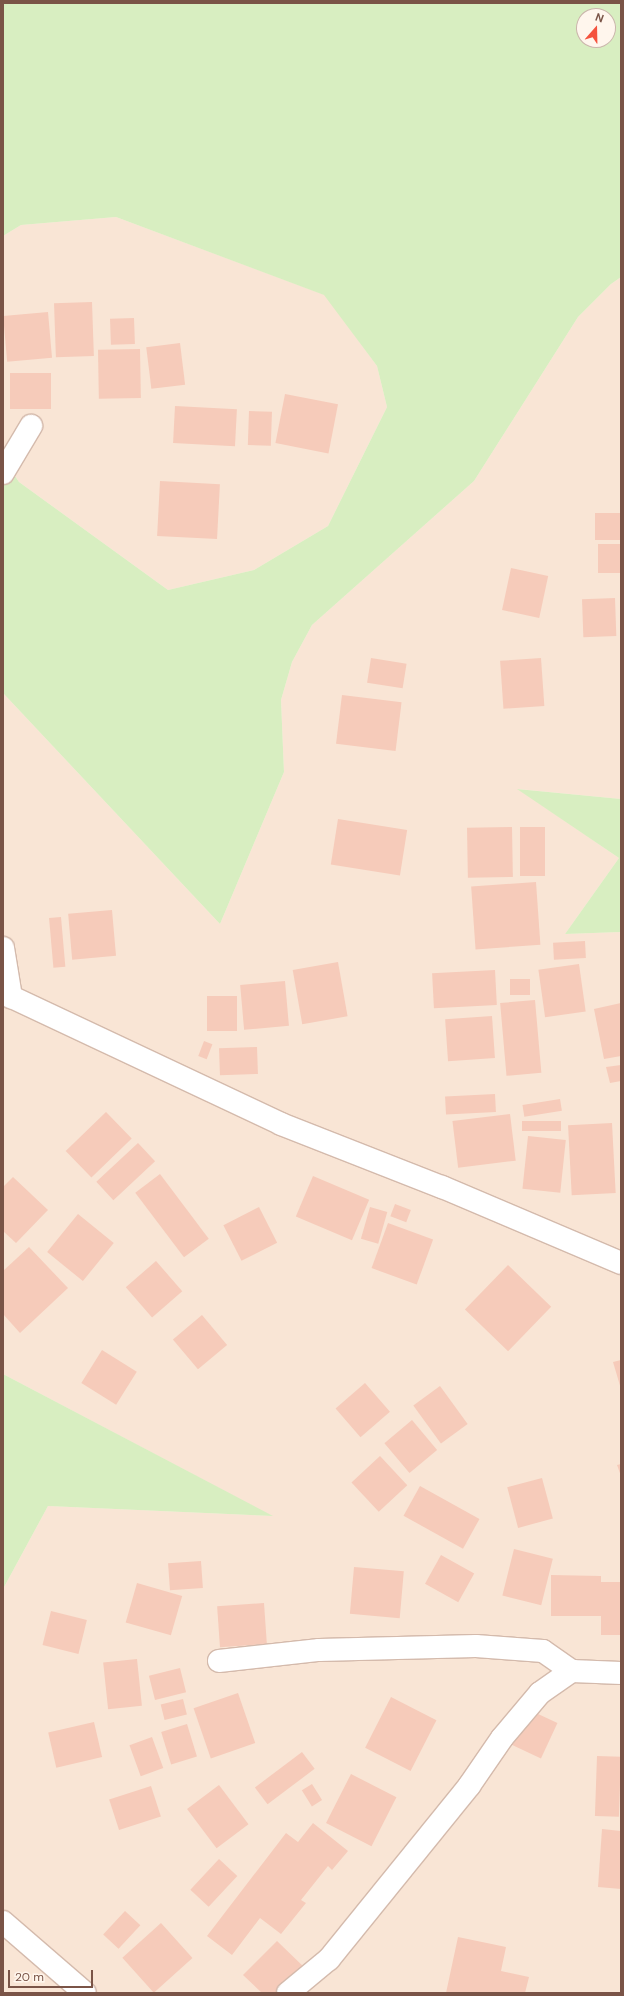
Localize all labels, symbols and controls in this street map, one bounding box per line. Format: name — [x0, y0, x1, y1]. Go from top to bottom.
north arrow — [576, 8, 616, 48]
text: N — [594, 10, 606, 26]
scale bar — [10, 1962, 95, 1988]
text: 20 m — [15, 1969, 44, 1985]

